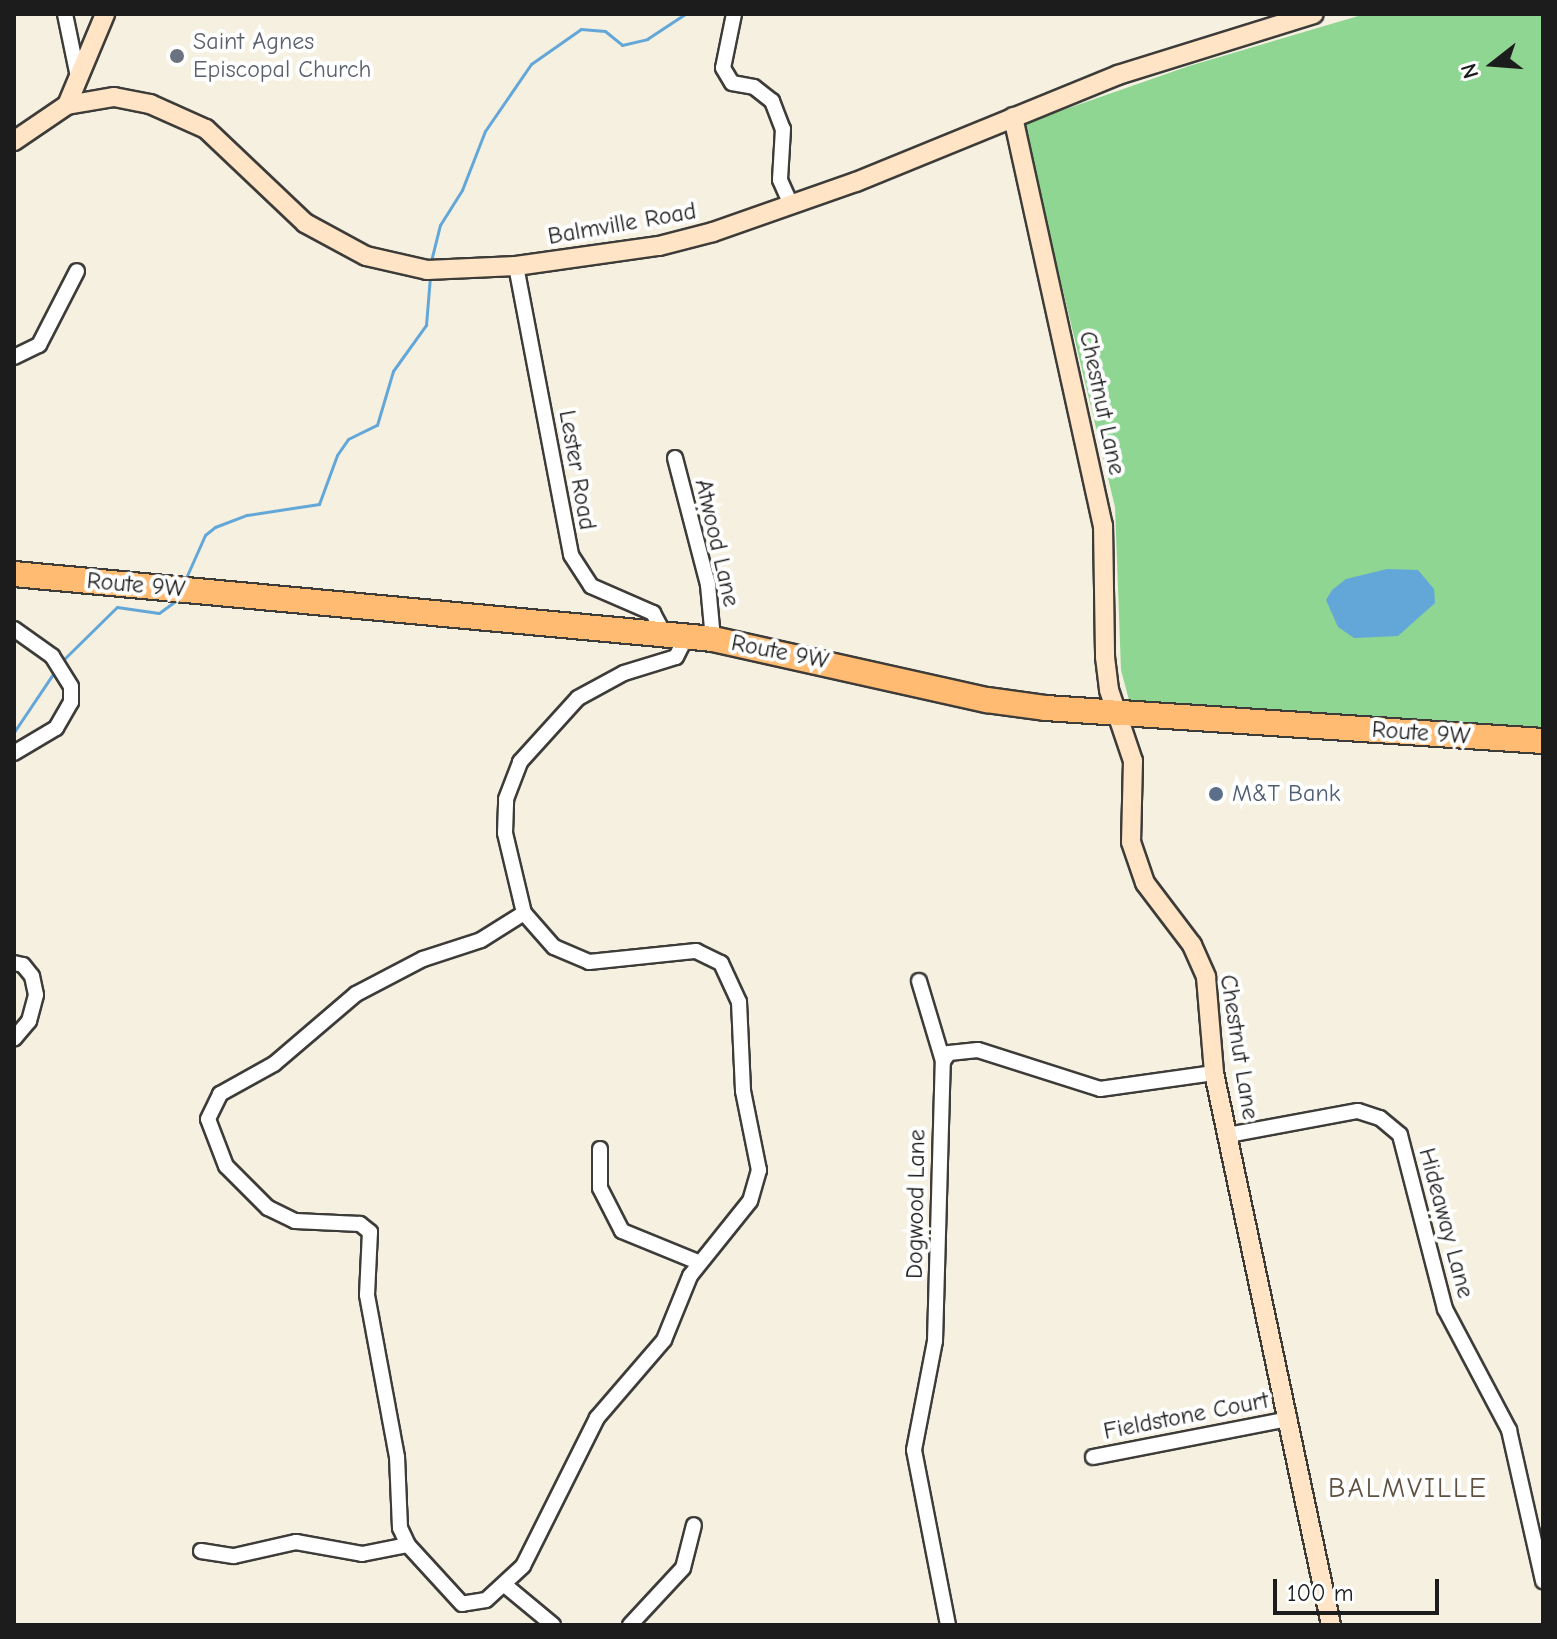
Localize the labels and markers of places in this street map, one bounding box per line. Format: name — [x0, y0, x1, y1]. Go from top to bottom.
place label: Saint Agnes Episcopal Church — [193, 28, 371, 84]
marker: Saint Agnes Episcopal Church — [168, 47, 186, 65]
place label: M&T Bank — [1232, 780, 1340, 808]
marker: M&T Bank — [1207, 785, 1225, 803]

